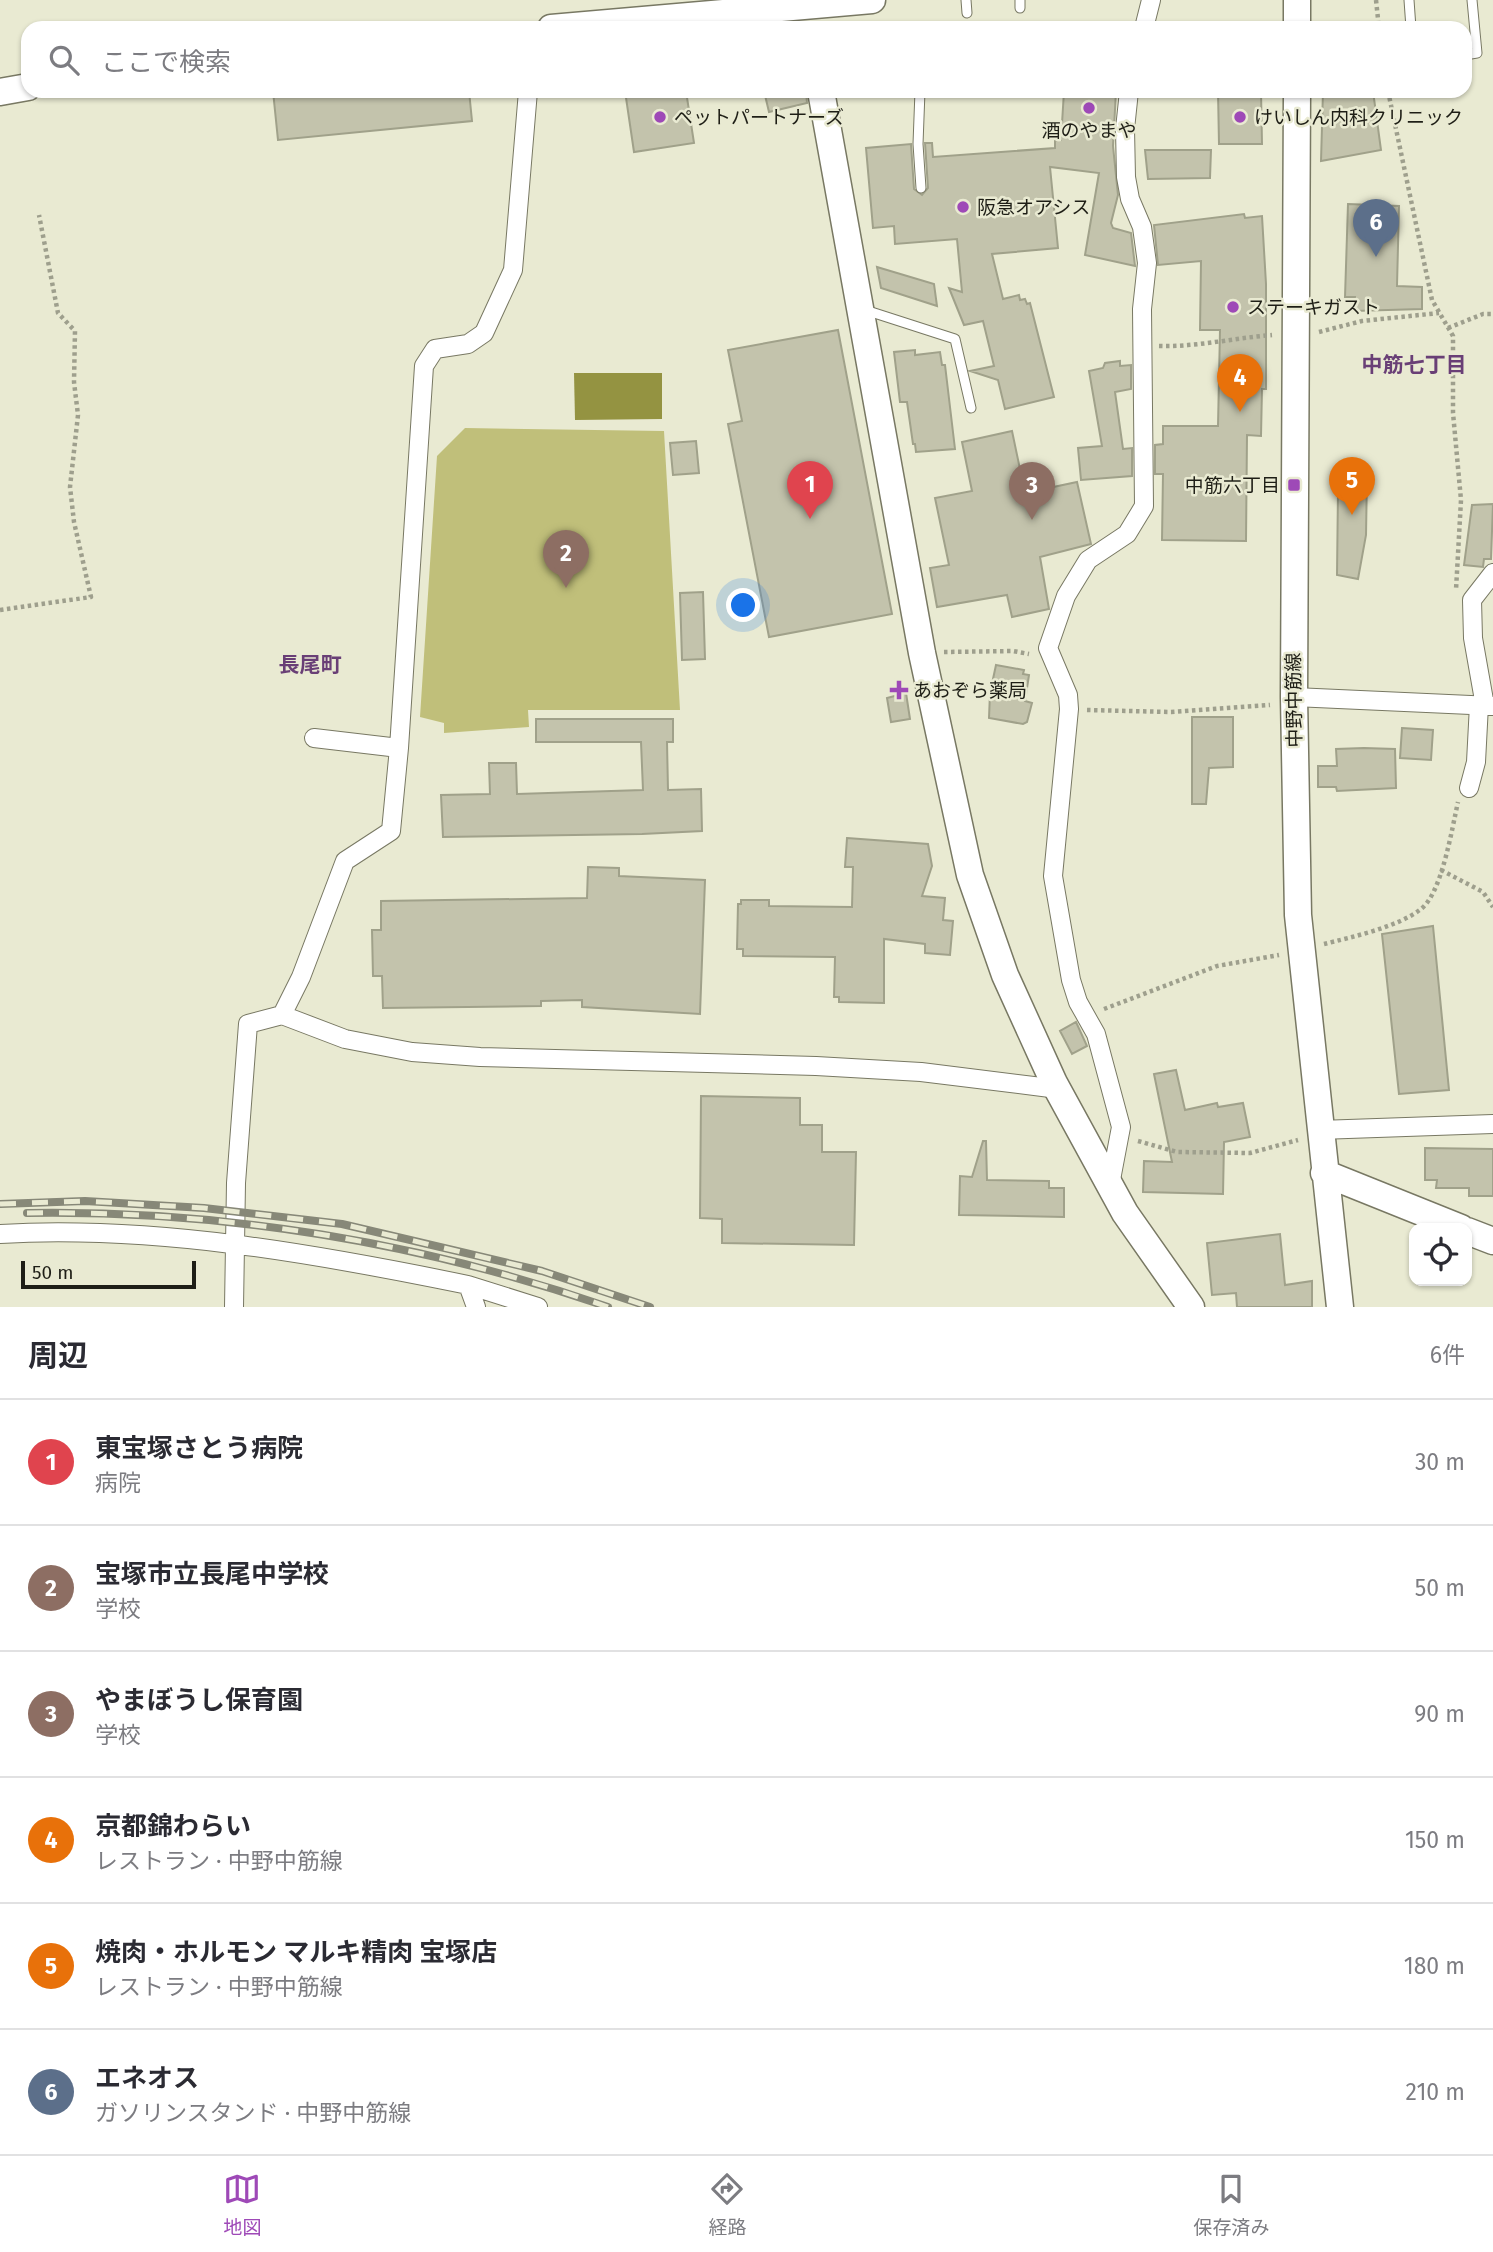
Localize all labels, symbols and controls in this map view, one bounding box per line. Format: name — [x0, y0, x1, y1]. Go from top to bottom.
search box — [21, 21, 1472, 98]
icon: search — [45, 41, 83, 79]
text: ここで検索 — [101, 47, 231, 78]
marker: 酒のやまや — [1081, 100, 1097, 116]
place label: ペットパートナーズ — [674, 106, 844, 129]
place label: けいしん内科クリニック — [1254, 106, 1463, 129]
marker: ペットパートナーズ — [652, 109, 668, 125]
marker: けいしん内科クリニック — [1232, 109, 1248, 125]
place label: 酒のやまや — [1041, 119, 1137, 142]
place label: 阪急オアシス — [977, 196, 1090, 219]
marker: 阪急オアシス — [955, 199, 971, 215]
pin: 6 — [1353, 199, 1399, 257]
place label: ステーキガスト — [1247, 296, 1380, 319]
marker: ステーキガスト — [1225, 299, 1241, 315]
district label: 中筋七丁目 — [1362, 352, 1467, 378]
pin: 4 — [1217, 354, 1263, 412]
pin: 5 — [1329, 457, 1375, 515]
pin: 1 — [787, 461, 833, 519]
pin: 3 — [1009, 462, 1055, 520]
place label: 中筋六丁目 — [1185, 474, 1280, 497]
marker: 中筋六丁目 — [1286, 477, 1302, 493]
pin: 2 — [543, 530, 589, 588]
your location — [726, 588, 760, 622]
district label: 長尾町 — [279, 652, 342, 678]
street label: 中野中筋線 — [1282, 652, 1306, 748]
place label: あおぞら薬局 — [913, 679, 1027, 702]
marker: あおぞら薬局 — [891, 682, 907, 698]
map controls — [1409, 1223, 1472, 1286]
button: locate — [1409, 1223, 1472, 1286]
scale bar — [21, 1258, 196, 1290]
text: 50 m — [32, 1261, 73, 1284]
text: 周辺 — [28, 1338, 88, 1374]
text: 6件 — [1430, 1341, 1465, 1369]
text: 東宝塚さとう病院 — [95, 1433, 303, 1464]
text: 1 — [46, 1448, 56, 1476]
text: 30 m — [1415, 1448, 1465, 1476]
text: 病院 — [95, 1469, 141, 1497]
text: 宝塚市立長尾中学校 — [95, 1559, 329, 1590]
text: 2 — [45, 1574, 57, 1602]
text: 50 m — [1415, 1574, 1465, 1602]
text: 学校 — [95, 1595, 141, 1623]
text: やまぼうし保育園 — [95, 1685, 303, 1716]
text: 3 — [45, 1700, 57, 1728]
text: 90 m — [1414, 1700, 1465, 1728]
text: 学校 — [95, 1721, 141, 1749]
text: 京都錦わらい — [95, 1811, 251, 1842]
text: 4 — [45, 1826, 58, 1854]
text: 150 m — [1405, 1826, 1465, 1854]
text: レストラン · 中野中筋線 — [95, 1847, 343, 1875]
text: 焼肉・ホルモン マルキ精肉 宝塚店 — [95, 1937, 497, 1968]
text: 5 — [45, 1952, 57, 1980]
text: 180 m — [1404, 1952, 1465, 1980]
text: レストラン · 中野中筋線 — [95, 1973, 343, 2001]
text: エネオス — [95, 2063, 199, 2094]
text: 6 — [45, 2078, 57, 2106]
text: 210 m — [1406, 2078, 1465, 2106]
text: ガソリンスタンド · 中野中筋線 — [95, 2099, 411, 2127]
tab: 地図 — [223, 2170, 262, 2239]
tab: 経路 — [708, 2170, 747, 2239]
tab: 保存済み — [1193, 2170, 1270, 2239]

